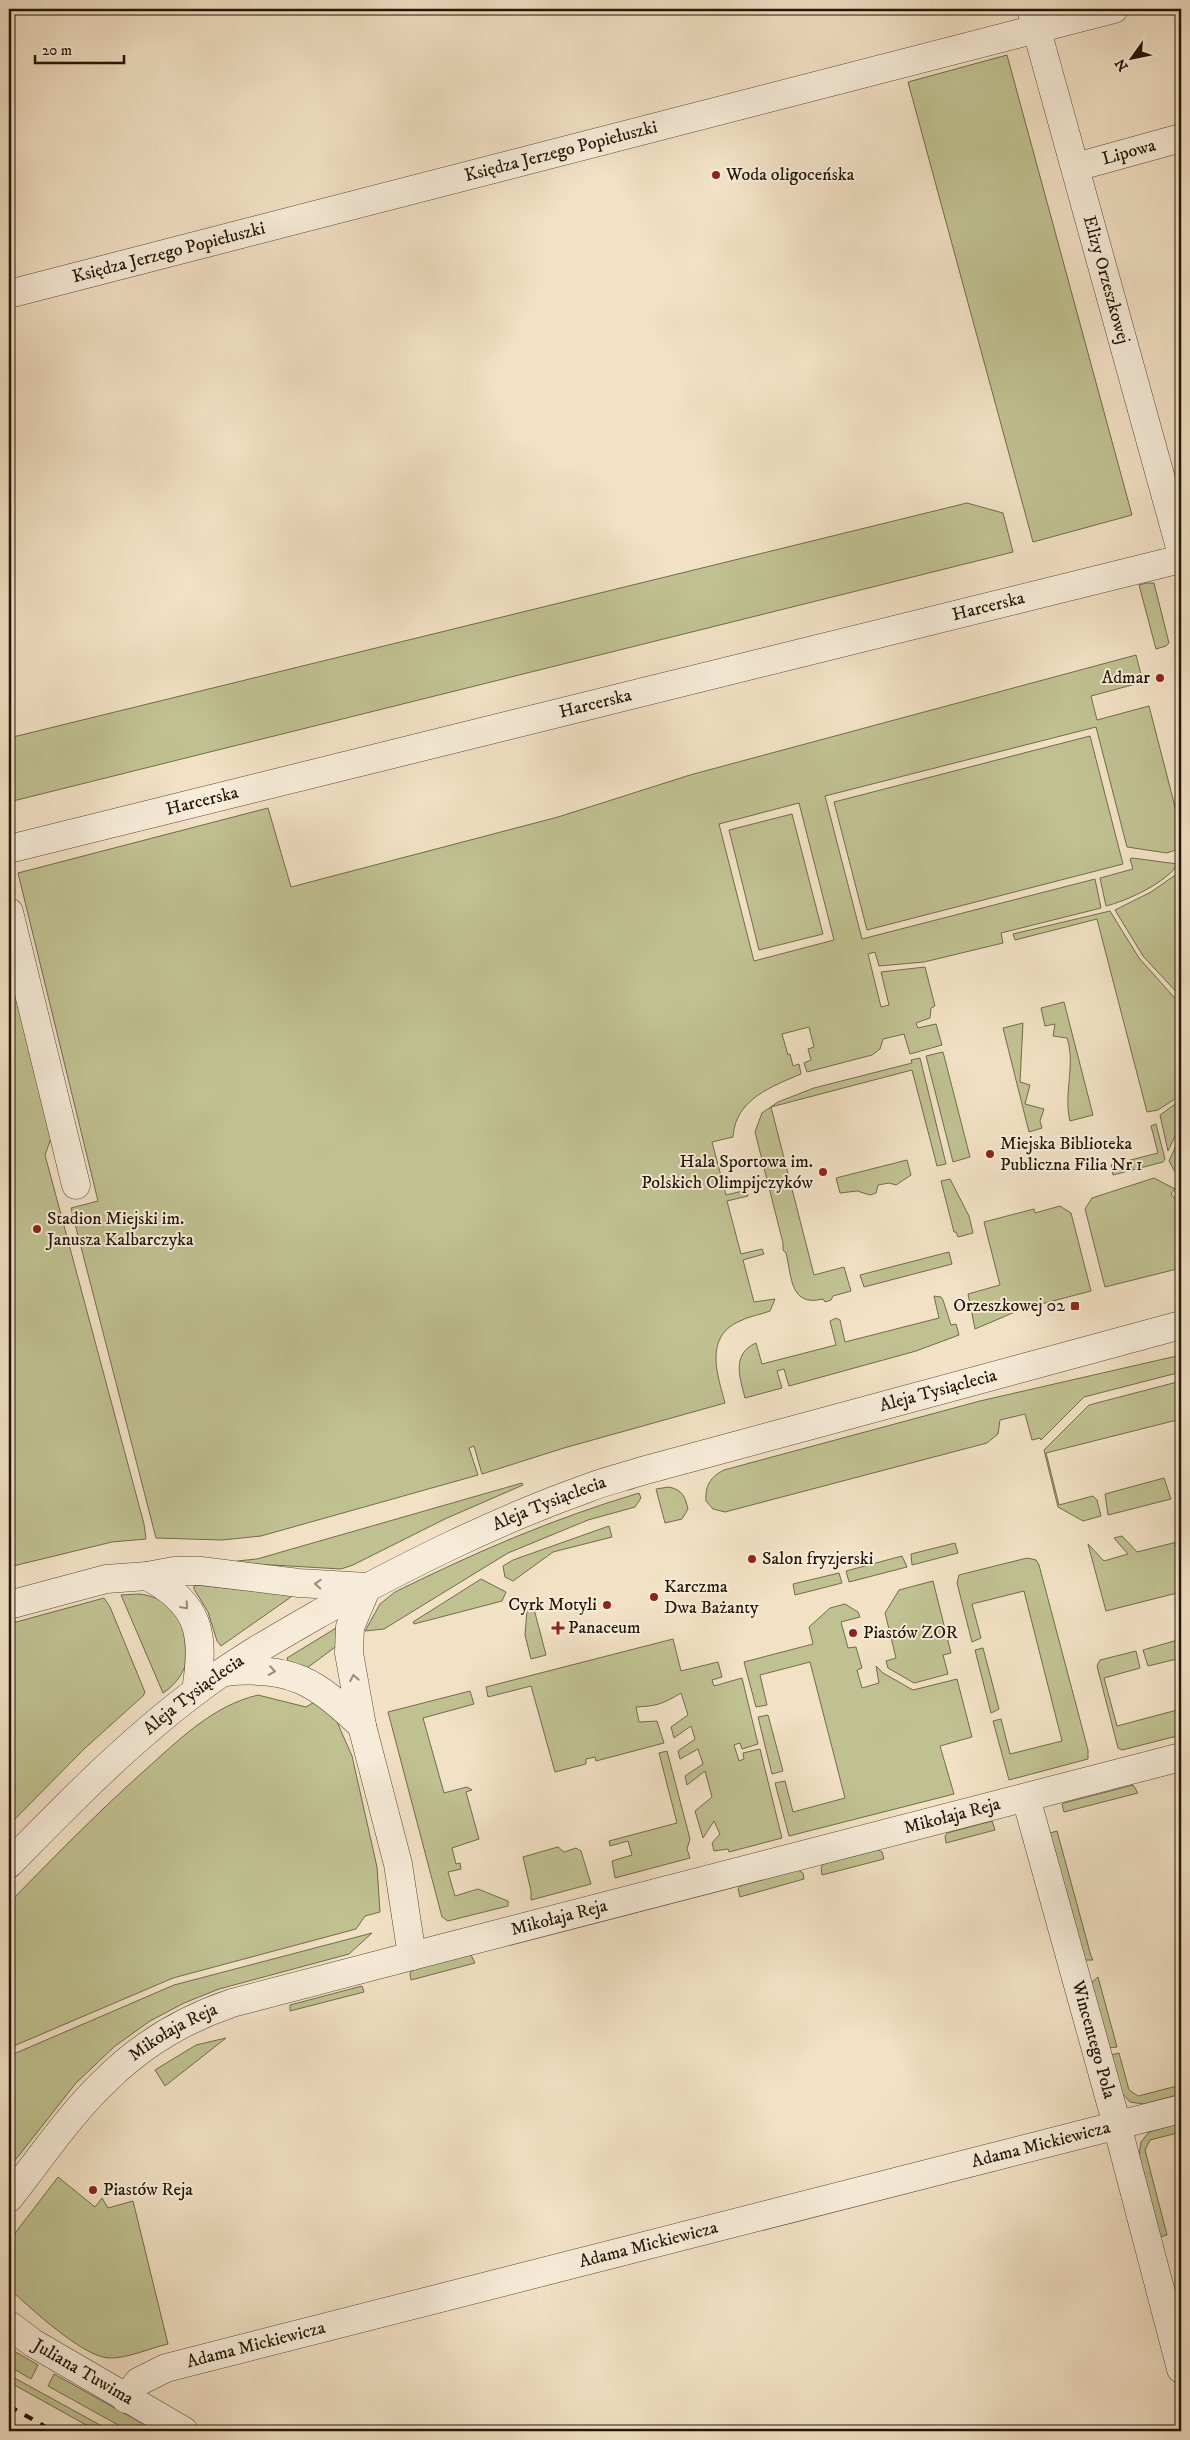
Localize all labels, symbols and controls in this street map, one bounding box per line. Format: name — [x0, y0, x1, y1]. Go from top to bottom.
scale bar — [35, 32, 124, 64]
north arrow — [1108, 32, 1158, 82]
text: 20 m — [42, 41, 72, 60]
text: N — [1111, 54, 1133, 74]
street label: Księdza Jerzego Popiełuszki — [462, 116, 660, 187]
street label: Lipowa — [1100, 134, 1159, 170]
place label: Woda oligoceńska — [725, 164, 855, 186]
marker: Woda oligoceńska — [710, 169, 722, 181]
street label: Elizy Orzeszkowej — [1078, 213, 1134, 347]
street label: Księdza Jerzego Popiełuszki — [70, 217, 267, 288]
street label: Harcerska — [950, 587, 1027, 626]
place label: Admar — [1102, 667, 1150, 689]
marker: Admar — [1154, 672, 1166, 684]
street label: Harcerska — [557, 684, 634, 723]
street label: Harcerska — [164, 782, 241, 821]
place label: Miejska Biblioteka Publiczna Filia Nr 1 — [1000, 1133, 1143, 1176]
marker: Miejska Biblioteka Publiczna Filia Nr 1 — [984, 1148, 996, 1160]
place label: Hala Sportowa im. Polskich Olimpijczyków — [641, 1151, 814, 1194]
marker: Hala Sportowa im. Polskich Olimpijczyków — [817, 1166, 829, 1178]
place label: Stadion Miejski im. Janusza Kalbarczyka — [45, 1208, 194, 1251]
marker: Stadion Miejski im. Janusza Kalbarczyka — [31, 1223, 43, 1235]
place label: Orzeszkowej 02 — [953, 1295, 1065, 1317]
marker: Orzeszkowej 02 — [1069, 1300, 1081, 1312]
street label: Aleja Tysiąclecia — [877, 1364, 999, 1417]
street label: Aleja Tysiąclecia — [489, 1471, 609, 1536]
place label: Salon fryzjerski — [762, 1548, 873, 1570]
marker: Salon fryzjerski — [746, 1553, 758, 1565]
place label: Karczma Dwa Bażanty — [664, 1576, 759, 1619]
one-way arrow — [314, 1579, 322, 1590]
marker: Karczma Dwa Bażanty — [648, 1591, 660, 1603]
place label: Cyrk Motyli — [508, 1594, 597, 1616]
marker: Cyrk Motyli — [601, 1599, 613, 1611]
one-way arrow — [179, 1601, 188, 1610]
place label: Panaceum — [568, 1617, 641, 1639]
marker: Panaceum — [552, 1622, 564, 1634]
place label: Piastów ZOR — [863, 1622, 958, 1644]
marker: Piastów ZOR — [847, 1627, 859, 1639]
street label: Aleja Tysiąclecia — [139, 1650, 249, 1740]
one-way arrow — [269, 1665, 277, 1676]
one-way arrow — [349, 1674, 359, 1682]
street label: Mikołaja Reja — [902, 1793, 1003, 1839]
street label: Mikołaja Reja — [509, 1895, 610, 1941]
street label: Wincentego Pola — [1066, 1977, 1120, 2102]
street label: Mikołaja Reja — [124, 1998, 221, 2066]
street label: Adama Mickiewicza — [969, 2116, 1113, 2173]
place label: Piastów Reja — [103, 2179, 193, 2201]
marker: Piastów Reja — [87, 2184, 99, 2196]
street label: Adama Mickiewicza — [577, 2217, 720, 2273]
street label: Adama Mickiewicza — [184, 2317, 328, 2373]
street label: Juliana Tuwima — [27, 2333, 138, 2410]

